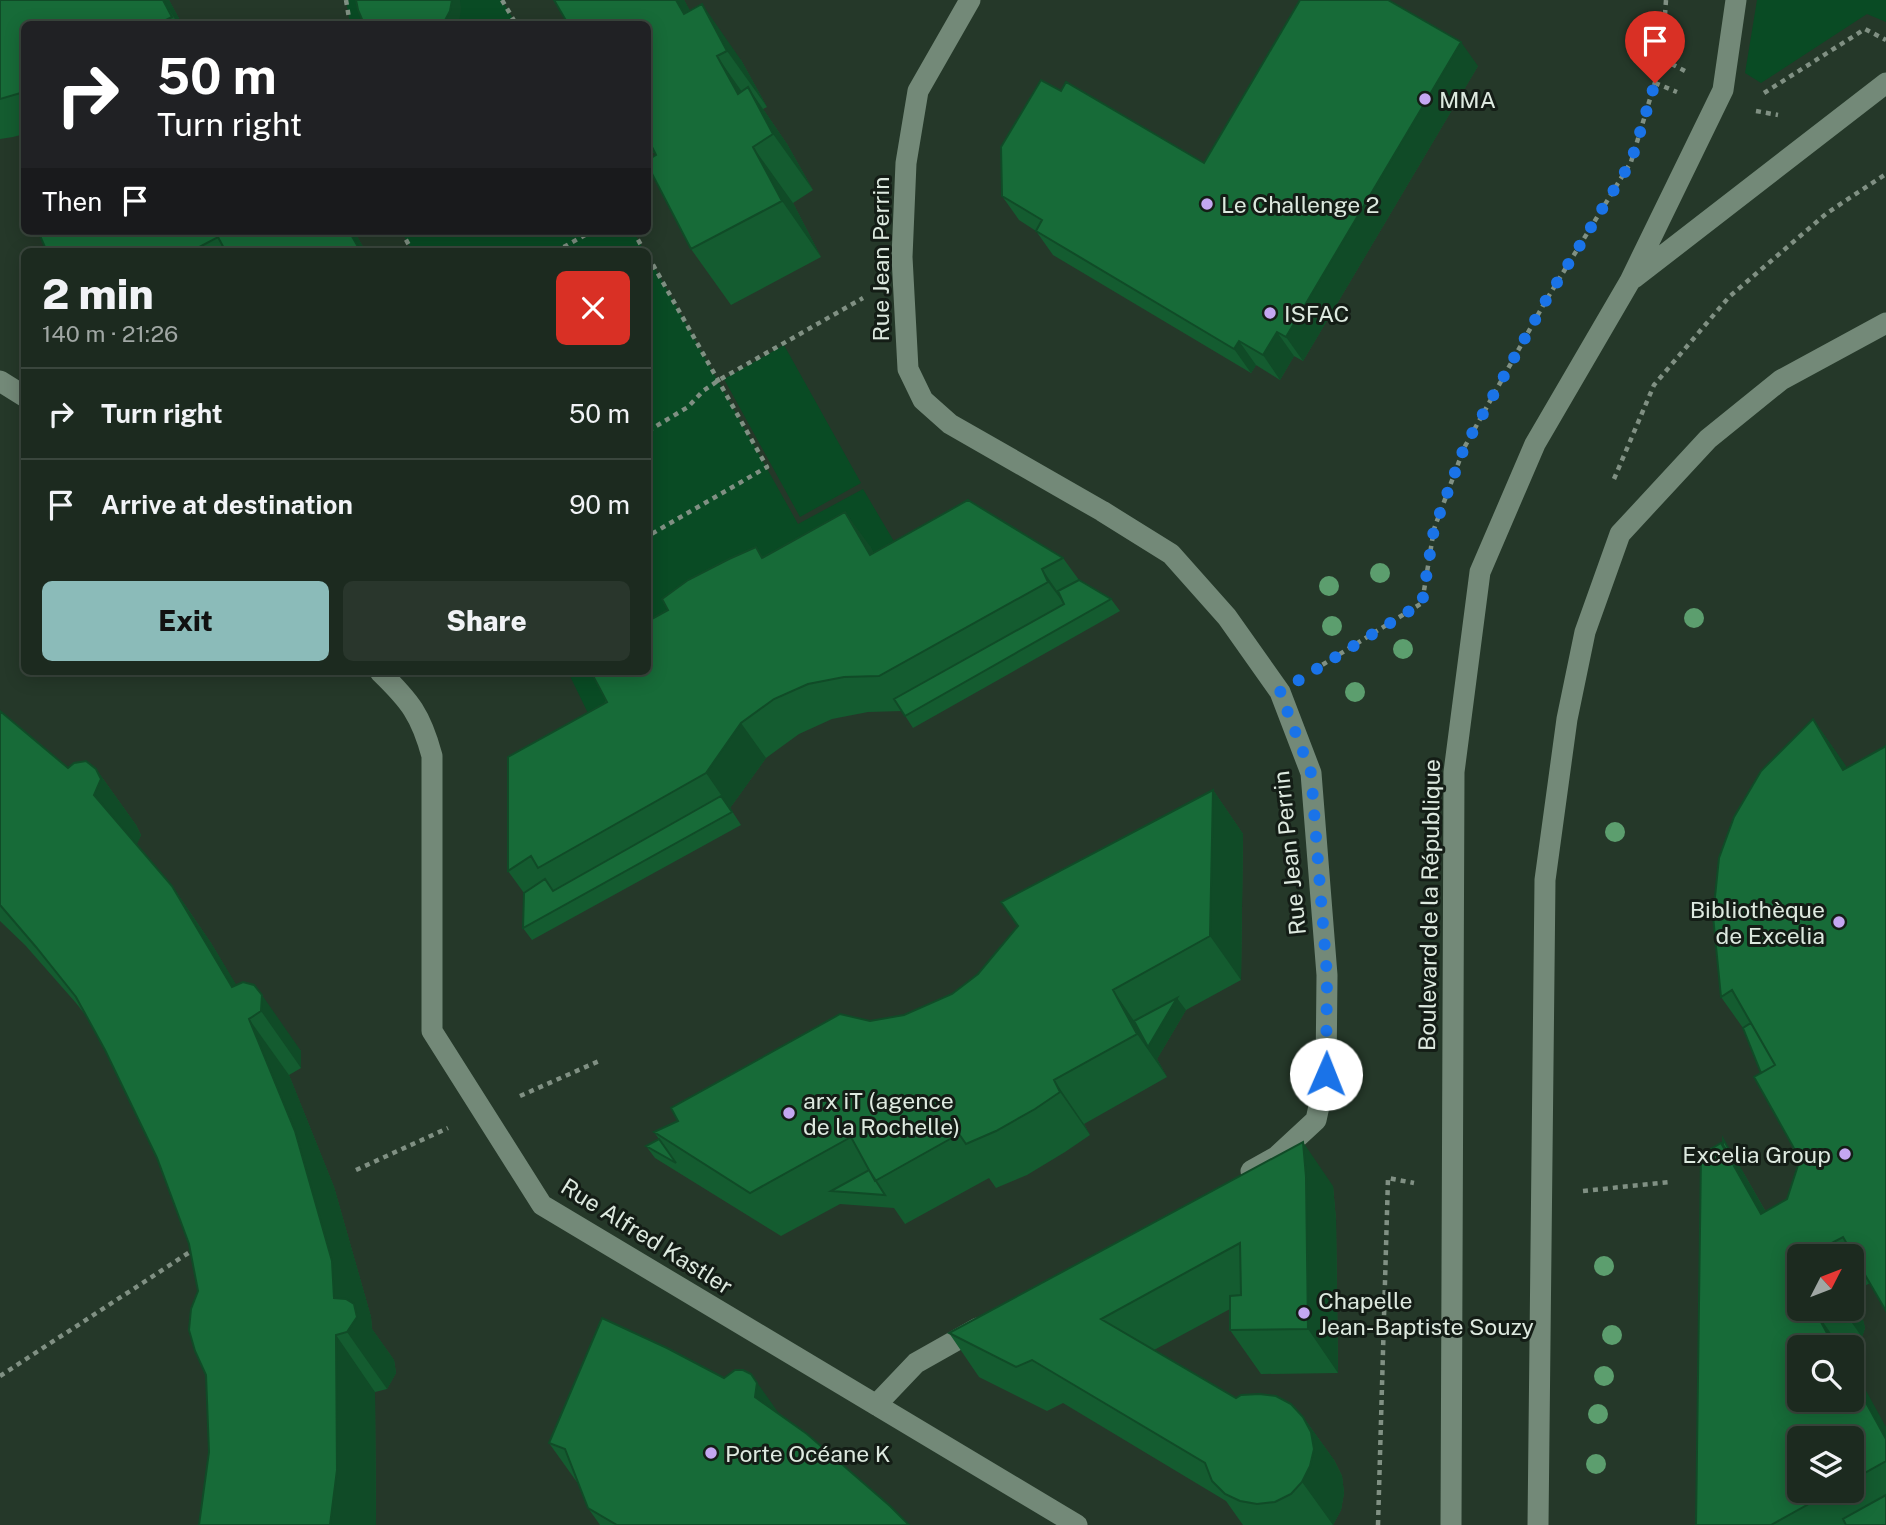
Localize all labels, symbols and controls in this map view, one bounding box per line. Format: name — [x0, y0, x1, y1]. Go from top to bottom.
pin — [1625, 11, 1685, 83]
icon: arrive — [1636, 22, 1674, 60]
text: 50 m — [157, 47, 277, 105]
icon: right — [42, 49, 133, 140]
place label: MMA — [1439, 86, 1496, 113]
marker: MMA — [1417, 91, 1433, 107]
text: Turn right — [157, 106, 302, 143]
street label: Rue Jean Perrin — [867, 176, 894, 342]
icon: arrive — [116, 182, 154, 220]
text: Then — [42, 186, 102, 217]
place label: Le Challenge 2 — [1221, 191, 1380, 218]
marker: Le Challenge 2 — [1199, 196, 1215, 212]
text: 2 min — [42, 269, 154, 318]
button: close — [556, 271, 630, 345]
place label: ISFAC — [1284, 300, 1349, 327]
marker: ISFAC — [1262, 305, 1278, 321]
text: 140 m · 21:26 — [42, 320, 178, 347]
icon: right — [42, 395, 80, 433]
text: Turn right — [101, 398, 223, 429]
text: 50 m — [569, 398, 630, 429]
icon: arrive — [42, 486, 80, 524]
text: Arrive at destination — [101, 489, 353, 520]
text: 90 m — [569, 489, 630, 520]
button: Exit — [42, 581, 329, 661]
button: Share — [343, 581, 630, 661]
street label: Boulevard de la République — [1413, 759, 1445, 1051]
street label: Rue Jean Perrin — [1267, 769, 1311, 937]
place label: Bibliothèque de Excelia — [1690, 896, 1825, 949]
marker: Bibliothèque de Excelia — [1831, 914, 1847, 930]
position arrow — [1289, 1037, 1363, 1111]
place label: arx iT (agence de la Rochelle) — [803, 1087, 960, 1140]
marker: arx iT (agence de la Rochelle) — [781, 1105, 797, 1121]
place label: Excelia Group — [1682, 1141, 1831, 1168]
marker: Excelia Group — [1837, 1146, 1853, 1162]
street label: Rue Alfred Kastler — [556, 1172, 738, 1300]
north arrow — [1787, 1244, 1864, 1321]
map controls — [1787, 1244, 1864, 1503]
place label: Chapelle Jean-Baptiste Souzy — [1318, 1287, 1534, 1340]
marker: Chapelle Jean-Baptiste Souzy — [1296, 1305, 1312, 1321]
button: search — [1787, 1335, 1864, 1412]
button: layers — [1787, 1426, 1864, 1503]
place label: Porte Océane K — [725, 1440, 890, 1467]
marker: Porte Océane K — [703, 1445, 719, 1461]

